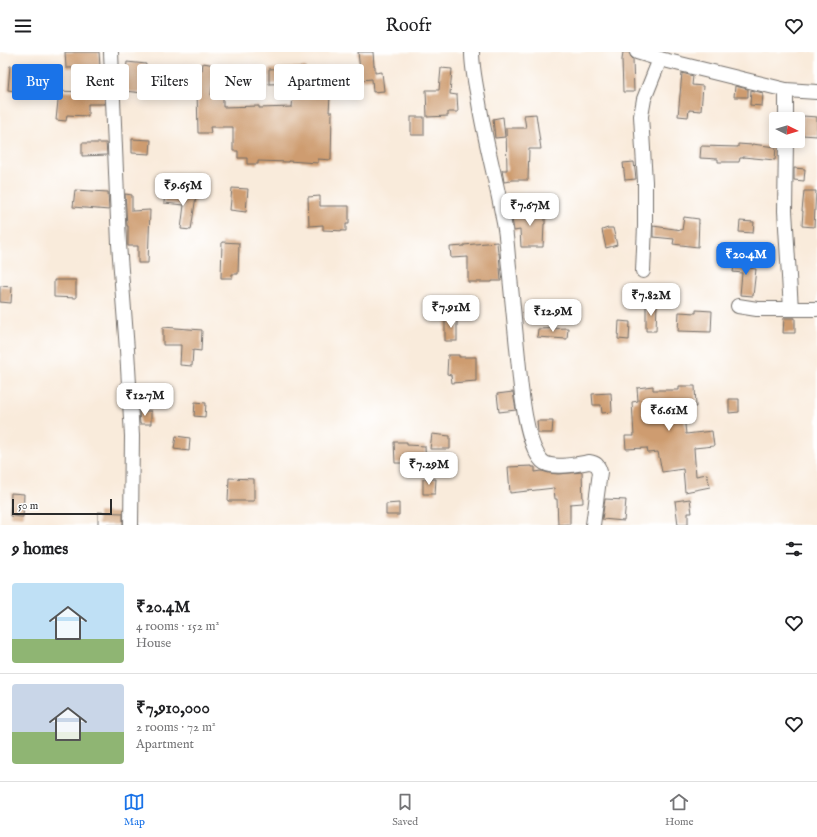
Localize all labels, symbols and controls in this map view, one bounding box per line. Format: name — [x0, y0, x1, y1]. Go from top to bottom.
icon: menu — [12, 15, 34, 37]
text: Roofr — [385, 15, 432, 38]
icon: heart — [783, 15, 805, 37]
chip: Buy — [12, 64, 63, 100]
chip: Rent — [71, 64, 129, 100]
chip: Filters — [137, 64, 202, 100]
chip: New — [210, 64, 266, 100]
chip: Apartment — [274, 64, 364, 100]
north arrow — [769, 112, 805, 148]
map controls — [769, 112, 805, 148]
pin: ₹9.65M — [150, 173, 216, 207]
text: ₹9.65M — [164, 177, 202, 194]
pin: ₹7.67M — [497, 193, 563, 227]
text: ₹7.67M — [510, 197, 550, 214]
pin: ₹20.4M — [713, 242, 779, 276]
text: ₹20.4M — [725, 246, 767, 263]
pin: ₹7.82M — [618, 283, 684, 317]
text: ₹7.82M — [631, 287, 671, 304]
pin: ₹7.91M — [418, 295, 484, 329]
text: ₹7.91M — [431, 299, 471, 316]
pin: ₹12.9M — [520, 299, 586, 333]
text: ₹12.9M — [533, 303, 573, 320]
pin: ₹12.7M — [112, 383, 178, 417]
text: ₹12.7M — [126, 387, 164, 404]
pin: ₹6.61M — [636, 398, 702, 432]
text: ₹6.61M — [650, 402, 688, 419]
pin: ₹7.29M — [396, 452, 462, 486]
text: ₹7.29M — [409, 456, 449, 473]
scale bar — [12, 497, 112, 516]
text: 50 m — [18, 499, 38, 513]
icon: filters — [783, 538, 805, 560]
text: 9 homes — [12, 539, 68, 560]
text: ₹20.4M — [136, 597, 190, 618]
icon: home — [44, 599, 92, 647]
icon: heart — [783, 612, 805, 634]
text: 4 rooms · 152 m² — [136, 618, 219, 635]
text: House — [136, 635, 171, 652]
text: ₹7,910,000 — [136, 698, 210, 719]
icon: home — [44, 700, 92, 748]
icon: heart — [783, 713, 805, 735]
text: 2 rooms · 72 m² — [136, 719, 216, 736]
text: Apartment — [136, 736, 194, 753]
tab: Map — [123, 791, 145, 829]
tab: Saved — [392, 791, 418, 829]
tab: Home — [665, 791, 694, 829]

